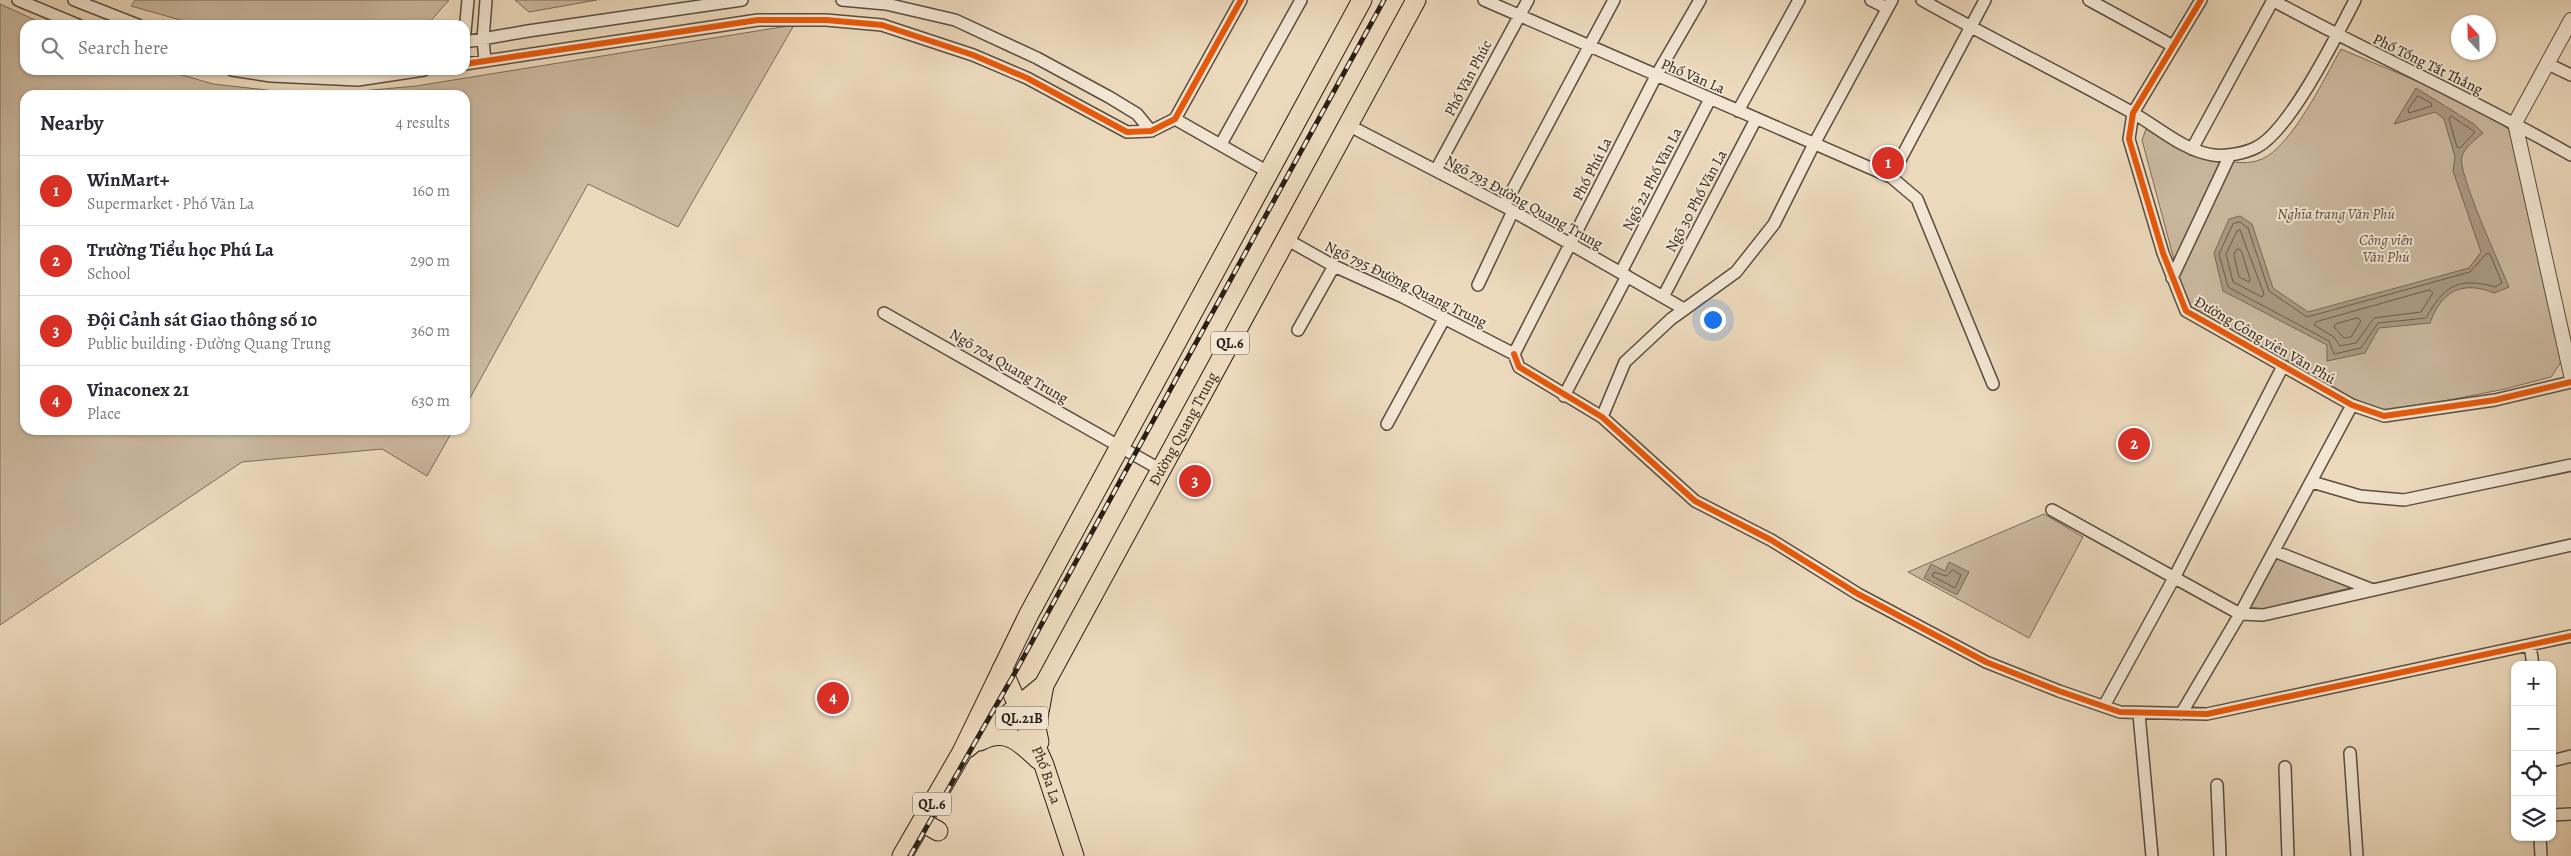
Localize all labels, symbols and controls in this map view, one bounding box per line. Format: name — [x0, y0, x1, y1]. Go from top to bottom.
north arrow — [2451, 15, 2496, 60]
search box — [20, 20, 470, 75]
street label: Phố Tống Tất Thắng — [2370, 29, 2487, 100]
icon: search — [38, 34, 66, 62]
text: Search here — [78, 35, 168, 61]
street label: Phố Văn Phúc — [1440, 36, 1496, 120]
street label: Phố Văn La — [1658, 54, 1728, 98]
text: Nearby — [40, 109, 103, 137]
text: 4 results — [396, 112, 450, 134]
street label: Ngõ 22 Phố Văn La — [1617, 124, 1687, 234]
street label: Phố Phú La — [1568, 134, 1617, 204]
pin: 1 — [1872, 144, 1904, 182]
street label: Ngõ 30 Phố Văn La — [1661, 146, 1731, 256]
street label: Ngõ 793 Đường Quang Trung — [1441, 150, 1607, 254]
text: WinMart+ — [87, 167, 169, 193]
text: 1 — [53, 180, 59, 202]
text: 160 m — [412, 180, 450, 202]
text: Supermarket · Phố Văn La — [87, 193, 254, 215]
park label: Nghĩa trang Văn Phú — [2277, 204, 2395, 224]
park label: Công viên Văn Phú — [2359, 230, 2413, 267]
street label: Ngõ 795 Đường Quang Trung — [1322, 236, 1491, 332]
text: Trường Tiểu học Phú La — [87, 237, 274, 263]
text: 2 — [52, 250, 60, 272]
text: 290 m — [410, 250, 450, 272]
text: School — [87, 263, 130, 285]
street label: Đường Công viên Văn Phú — [2191, 291, 2340, 389]
text: Đội Cảnh sát Giao thông số 10 — [87, 307, 317, 333]
your location — [1700, 307, 1726, 333]
text: 3 — [53, 320, 59, 342]
text: 360 m — [411, 320, 450, 342]
street label: Ngõ 704 Quang Trung — [946, 324, 1072, 408]
road number: QL.6 — [1211, 332, 1249, 354]
text: Public building · Đường Quang Trung — [87, 333, 331, 355]
street label: Đường Quang Trung — [1144, 368, 1222, 489]
text: Vinaconex 21 — [87, 377, 189, 403]
text: 4 — [52, 390, 60, 412]
text: 630 m — [411, 390, 450, 412]
text: Place — [87, 403, 121, 425]
pin: 2 — [2118, 425, 2150, 463]
pin: 3 — [1179, 462, 1211, 500]
map controls — [2511, 661, 2556, 841]
button: + — [2511, 661, 2556, 706]
pin: 4 — [817, 679, 849, 717]
road number: QL.21B — [996, 706, 1048, 730]
button: − — [2511, 706, 2556, 751]
street label: Phố Ba La — [1027, 743, 1066, 806]
button: locate — [2511, 751, 2556, 796]
road number: QL.6 — [913, 792, 951, 816]
button: layers — [2511, 796, 2556, 841]

